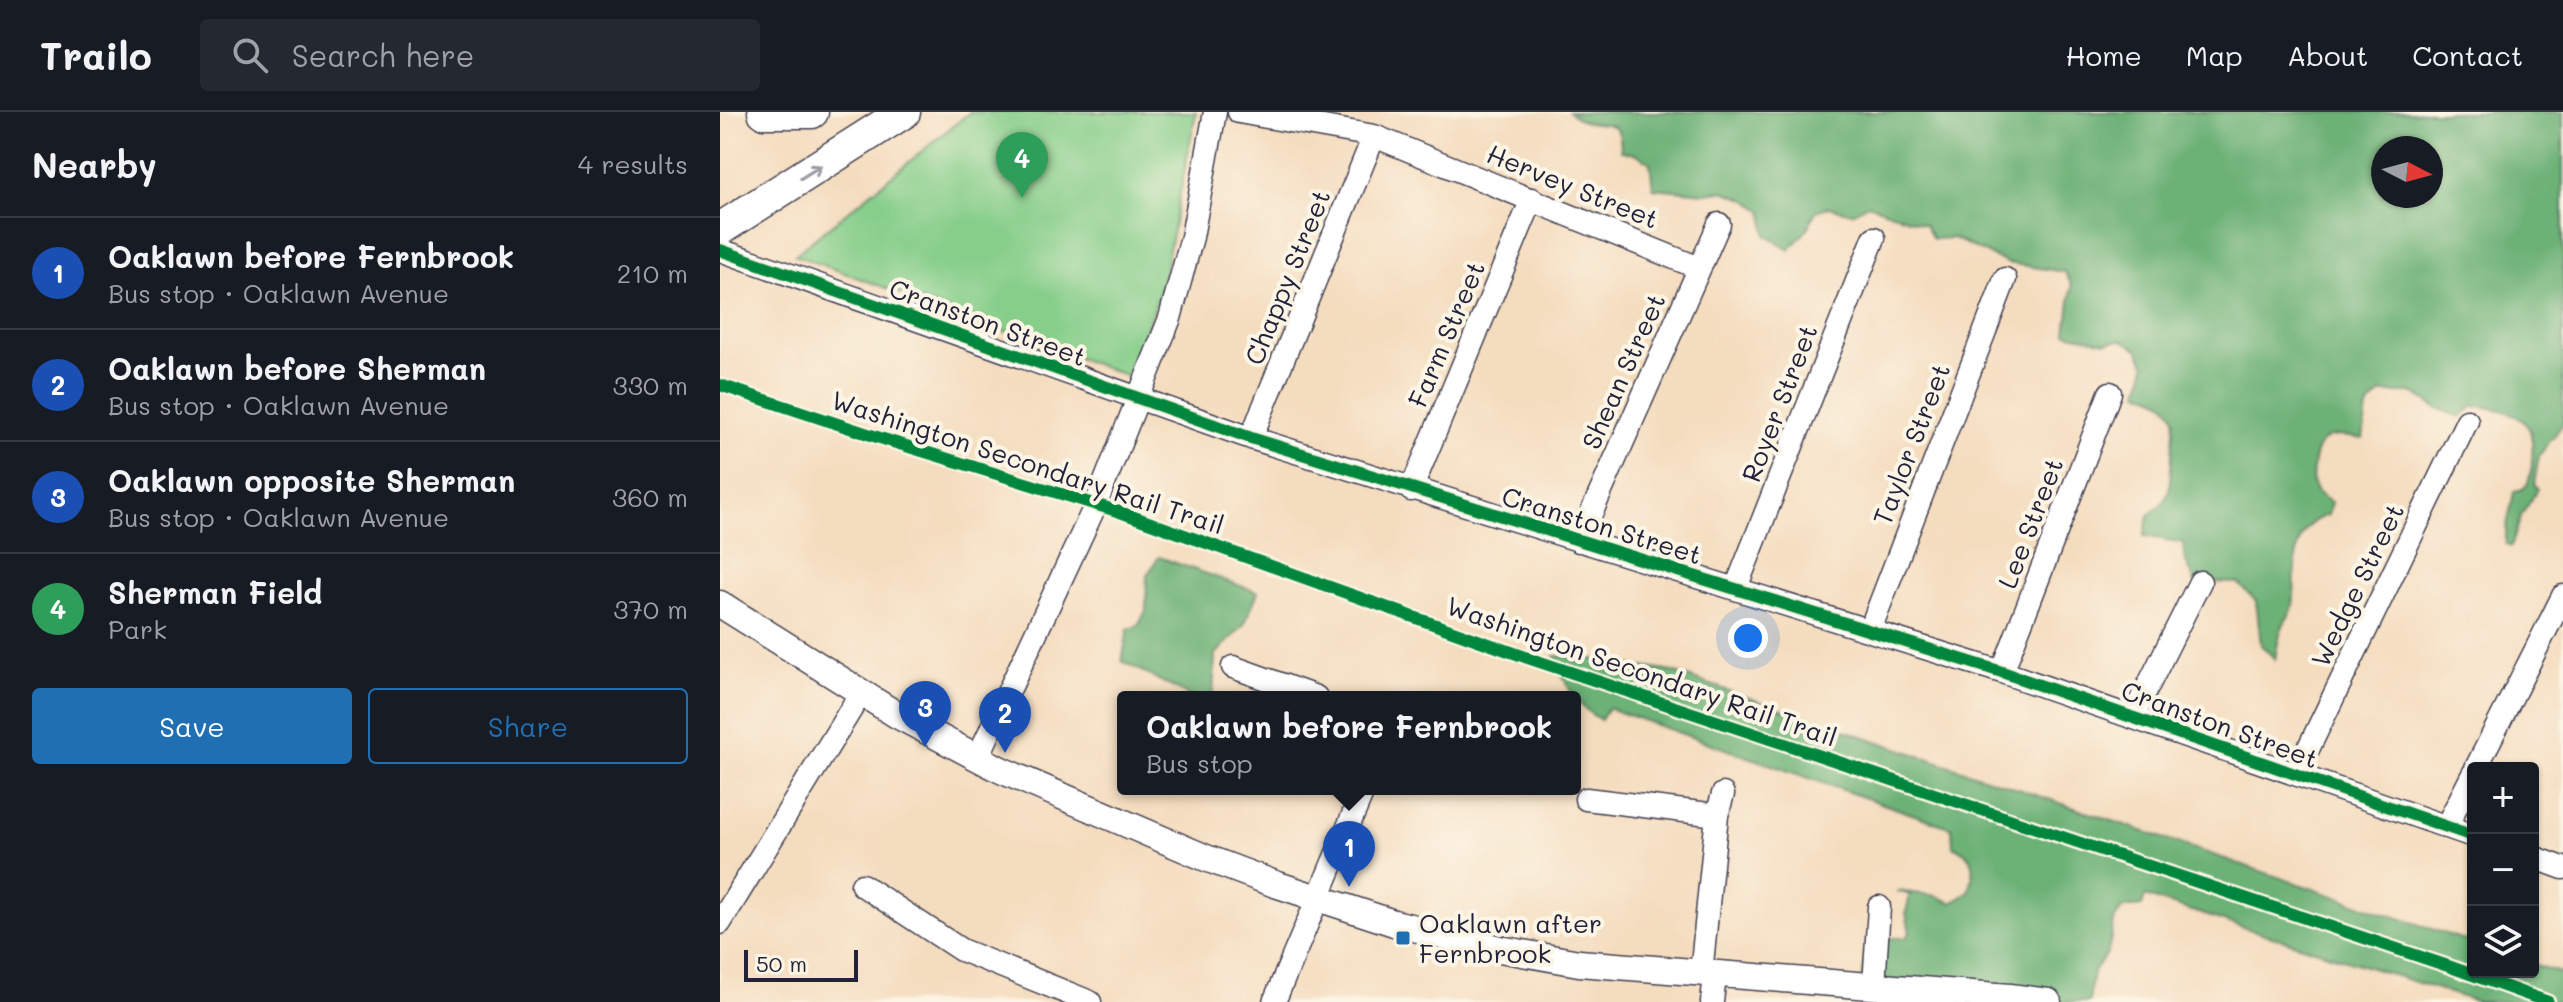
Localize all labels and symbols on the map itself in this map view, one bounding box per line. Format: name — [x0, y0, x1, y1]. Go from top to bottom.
pin: 4 — [996, 132, 1048, 198]
street label: Hervey Street — [1482, 136, 1664, 236]
north arrow — [2371, 136, 2443, 208]
one-way arrow — [799, 164, 822, 180]
street label: Chappy Street — [1236, 184, 1338, 370]
street label: Farm Street — [1400, 256, 1492, 412]
street label: Cranston Street — [885, 271, 1091, 373]
street label: Shean Street — [1573, 288, 1673, 454]
street label: Royer Street — [1733, 319, 1825, 487]
street label: Taylor Street — [1865, 358, 1957, 530]
street label: Washington Secondary Rail Trail — [827, 382, 1229, 542]
street label: Lee Street — [1990, 453, 2070, 593]
street label: Cranston Street — [1498, 478, 1706, 572]
street label: Wedge Street — [2303, 498, 2411, 672]
street label: Washington Secondary Rail Trail — [1442, 588, 1842, 754]
your location — [1728, 618, 1768, 658]
street label: Cranston Street — [2117, 673, 2323, 775]
pin: 3 — [899, 681, 951, 747]
pin: 2 — [979, 687, 1031, 753]
pin: 1 — [1323, 821, 1375, 887]
place label: Oaklawn after Fernbrook — [1419, 906, 1602, 970]
marker: Oaklawn after Fernbrook — [1394, 929, 1412, 947]
scale bar — [744, 946, 858, 982]

